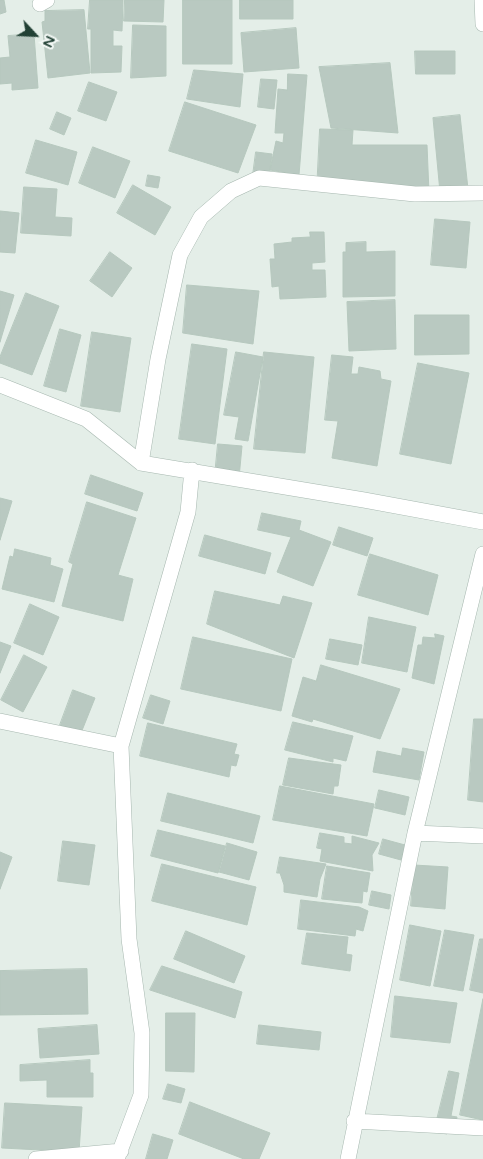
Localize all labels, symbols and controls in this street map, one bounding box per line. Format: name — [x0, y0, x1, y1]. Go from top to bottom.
north arrow — [10, 10, 60, 60]
text: N — [39, 33, 59, 50]

